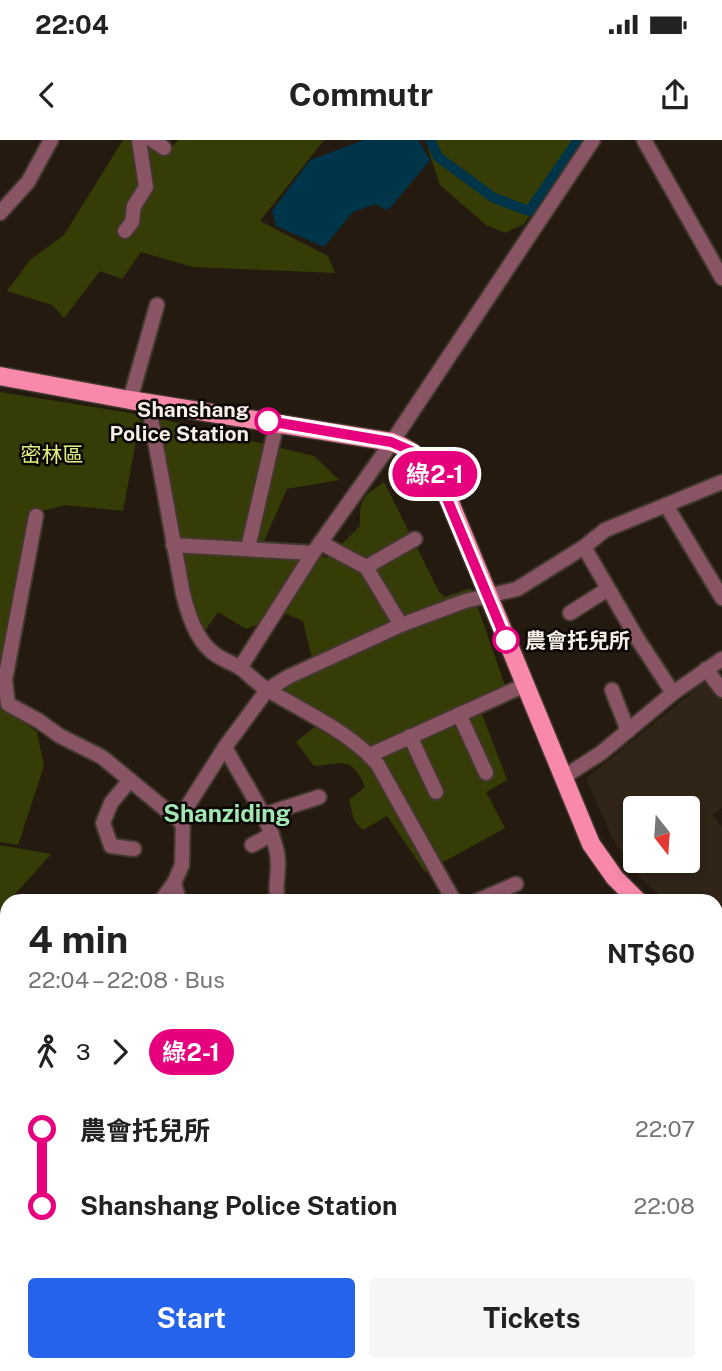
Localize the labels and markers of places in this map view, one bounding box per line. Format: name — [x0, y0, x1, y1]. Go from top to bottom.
place label: Shanshang Police Station — [110, 397, 249, 446]
marker: Shanshang Police Station — [255, 408, 281, 434]
marker: 農會托兒所 — [493, 627, 519, 653]
place label: 農會托兒所 — [525, 628, 630, 653]

